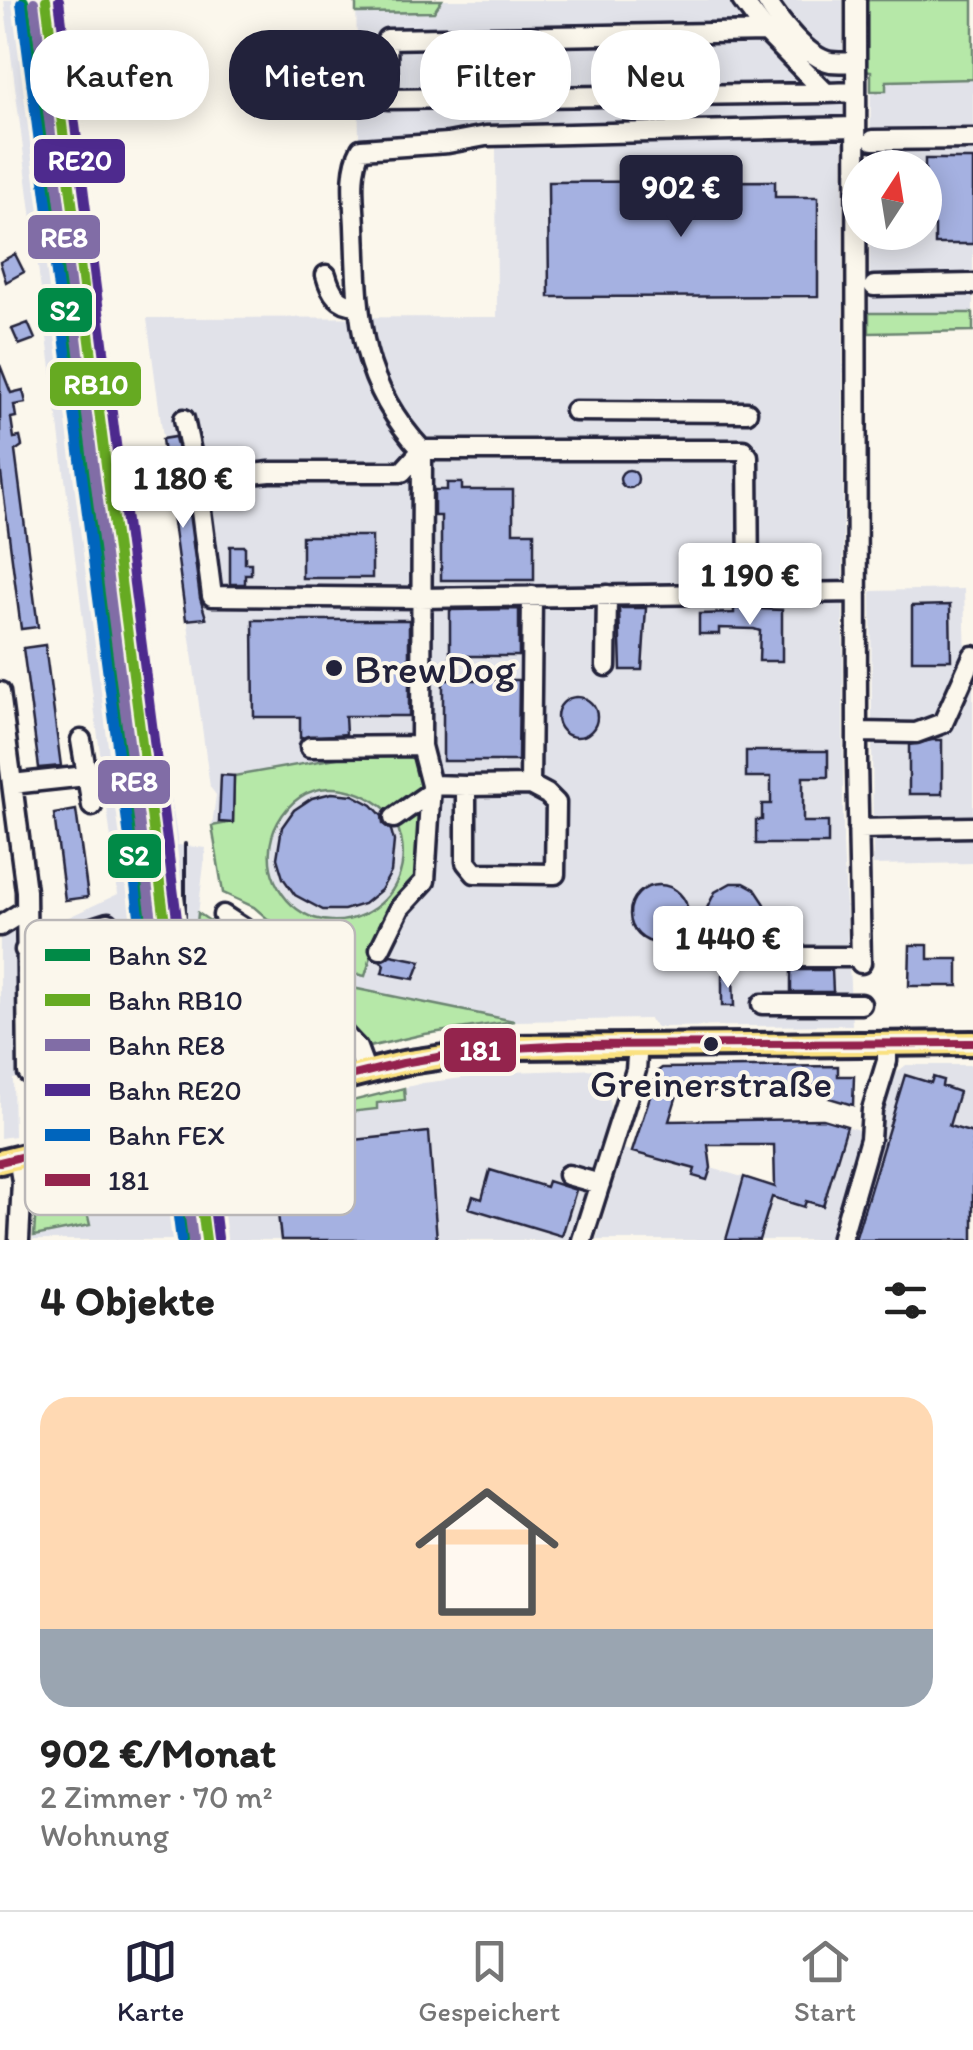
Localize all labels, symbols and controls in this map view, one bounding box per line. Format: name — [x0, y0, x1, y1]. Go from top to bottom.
chip: Kaufen — [30, 30, 209, 120]
chip: Mieten — [229, 30, 400, 120]
chip: Filter — [420, 30, 571, 120]
chip: Neu — [591, 30, 720, 120]
line badge: RE20 — [32, 137, 127, 185]
text: RE20 — [48, 143, 112, 177]
north arrow — [842, 150, 942, 250]
map controls — [842, 150, 942, 250]
pin: 902 € — [611, 155, 751, 240]
text: 902 € — [642, 168, 720, 206]
line badge: RE8 — [26, 213, 102, 261]
text: RE8 — [40, 220, 88, 254]
line badge: S2 — [36, 286, 94, 334]
text: S2 — [50, 293, 81, 327]
line badge: RB10 — [48, 360, 143, 408]
text: RB10 — [64, 367, 128, 401]
pin: 1 180 € — [91, 446, 275, 531]
text: 1 180 € — [133, 459, 233, 497]
pin: 1 190 € — [658, 543, 842, 628]
text: 1 190 € — [701, 556, 799, 594]
place label: BrewDog — [354, 643, 516, 694]
marker: BrewDog — [323, 657, 345, 679]
line badge: RE8 — [96, 758, 172, 806]
text: RE8 — [110, 764, 158, 798]
line badge: S2 — [106, 832, 163, 880]
text: S2 — [119, 838, 150, 872]
pin: 1 440 € — [636, 906, 820, 991]
text: 1 440 € — [675, 919, 781, 957]
legend — [25, 920, 355, 1215]
text: Bahn S2 — [108, 938, 208, 972]
text: Bahn RB10 — [108, 983, 243, 1017]
line badge: 181 — [442, 1026, 518, 1074]
text: Bahn RE8 — [108, 1028, 225, 1062]
text: 181 — [459, 1033, 501, 1067]
marker: Greinerstraße — [701, 1034, 721, 1054]
place label: Greinerstraße — [590, 1059, 832, 1107]
text: Bahn RE20 — [108, 1073, 242, 1107]
text: Bahn FEX — [108, 1118, 225, 1152]
text: 181 — [108, 1163, 149, 1197]
icon: filters — [878, 1273, 933, 1328]
text: 4 Objekte — [40, 1275, 215, 1326]
icon: home — [397, 1462, 577, 1642]
text: 902 €/Monat — [40, 1727, 276, 1778]
text: 2 Zimmer · 70 m² — [40, 1778, 273, 1816]
text: Wohnung — [40, 1816, 169, 1854]
tab: Karte — [117, 1934, 184, 2028]
tab: Gespeichert — [418, 1934, 560, 2028]
tab: Start — [794, 1934, 856, 2028]

